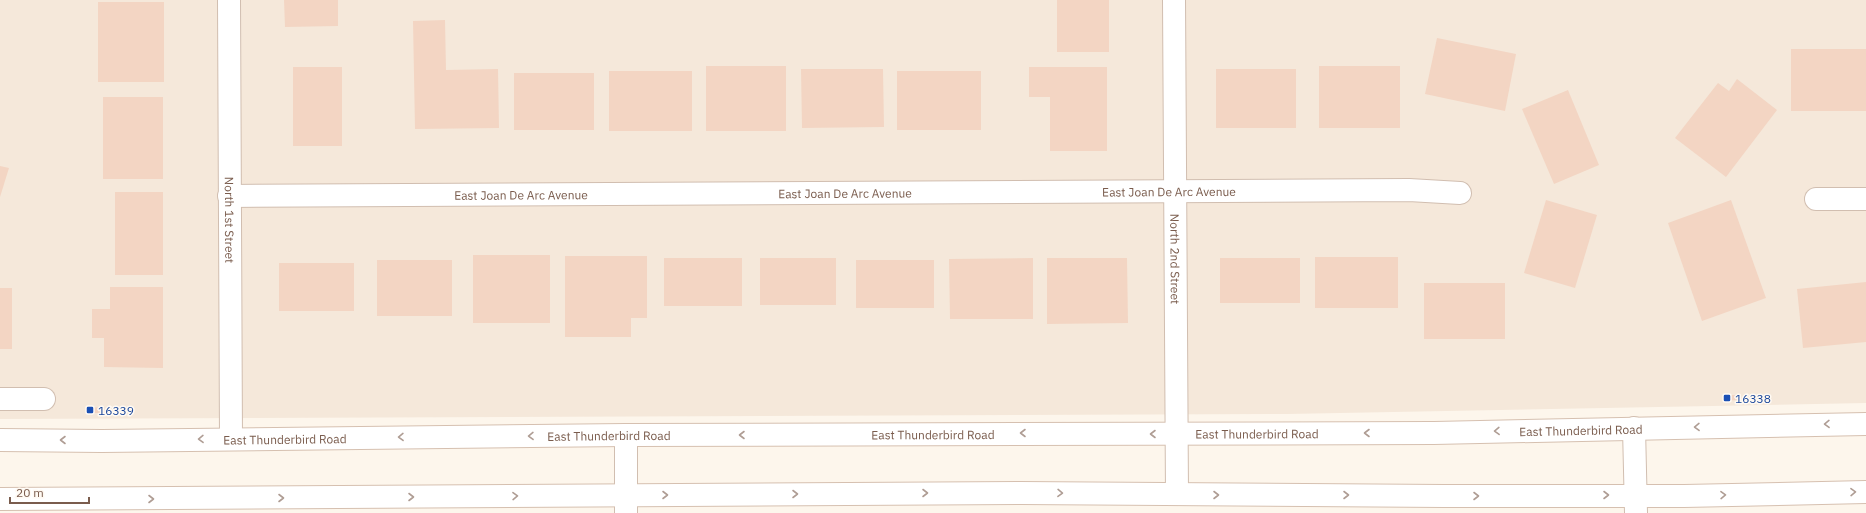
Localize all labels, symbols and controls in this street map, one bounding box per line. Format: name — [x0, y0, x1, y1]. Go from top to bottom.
street label: North 1st Street — [222, 177, 238, 263]
street label: East Joan De Arc Avenue — [1102, 183, 1236, 199]
street label: East Joan De Arc Avenue — [778, 185, 912, 201]
street label: East Joan De Arc Avenue — [454, 187, 588, 202]
street label: North 2nd Street — [1168, 214, 1183, 304]
place label: 16338 — [1735, 391, 1771, 406]
marker: 16338 — [1722, 393, 1732, 403]
place label: 16339 — [98, 403, 134, 418]
marker: 16339 — [85, 405, 95, 415]
one-way arrow — [1824, 420, 1830, 428]
street label: East Thunderbird Road — [1519, 421, 1643, 439]
one-way arrow — [1694, 422, 1700, 431]
street label: East Thunderbird Road — [1195, 426, 1319, 441]
street label: East Thunderbird Road — [547, 427, 671, 443]
street label: East Thunderbird Road — [871, 427, 995, 442]
one-way arrow — [1494, 427, 1500, 436]
one-way arrow — [1020, 429, 1026, 437]
one-way arrow — [1364, 429, 1370, 437]
one-way arrow — [1150, 430, 1156, 438]
street label: East Thunderbird Road — [223, 431, 347, 447]
one-way arrow — [739, 431, 745, 439]
one-way arrow — [528, 432, 534, 440]
one-way arrow — [398, 433, 404, 441]
one-way arrow — [198, 435, 204, 444]
one-way arrow — [60, 436, 66, 444]
scale bar — [10, 479, 89, 505]
text: 20 m — [16, 485, 44, 500]
one-way arrow — [1850, 488, 1856, 496]
one-way arrow — [922, 489, 928, 497]
one-way arrow — [1057, 489, 1063, 497]
one-way arrow — [792, 490, 798, 498]
one-way arrow — [662, 491, 668, 499]
one-way arrow — [1213, 491, 1219, 499]
one-way arrow — [1343, 491, 1349, 499]
one-way arrow — [1603, 491, 1609, 499]
one-way arrow — [1720, 491, 1726, 499]
one-way arrow — [512, 492, 518, 501]
one-way arrow — [1473, 492, 1479, 500]
one-way arrow — [408, 493, 414, 501]
one-way arrow — [278, 494, 284, 502]
one-way arrow — [148, 495, 154, 503]

